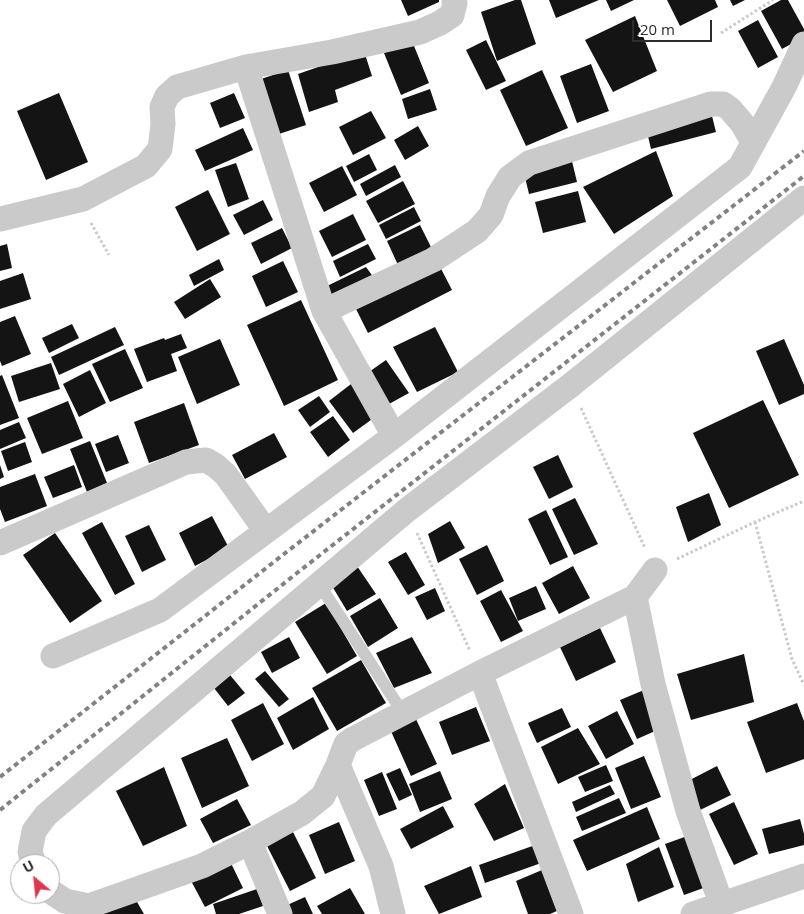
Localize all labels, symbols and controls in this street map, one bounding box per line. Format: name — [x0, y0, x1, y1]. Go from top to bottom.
scale bar — [634, 10, 714, 42]
text: 20 m — [640, 19, 675, 39]
north arrow — [10, 854, 60, 904]
text: U — [19, 855, 37, 877]

